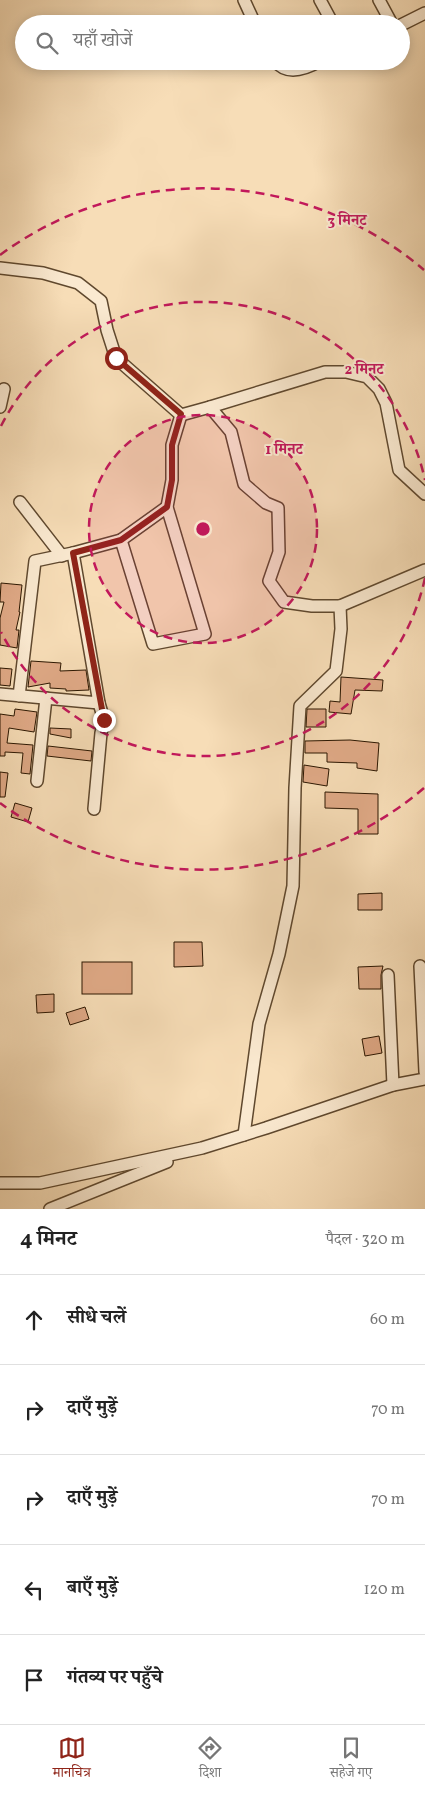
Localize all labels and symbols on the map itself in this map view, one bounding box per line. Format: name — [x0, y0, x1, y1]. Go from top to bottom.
text: 3 मिनट — [327, 211, 368, 232]
route start — [105, 347, 128, 370]
text: 2 मिनट — [344, 360, 385, 381]
text: 1 मिनट — [265, 440, 304, 461]
centre of rings — [194, 520, 212, 538]
route end — [93, 709, 116, 732]

